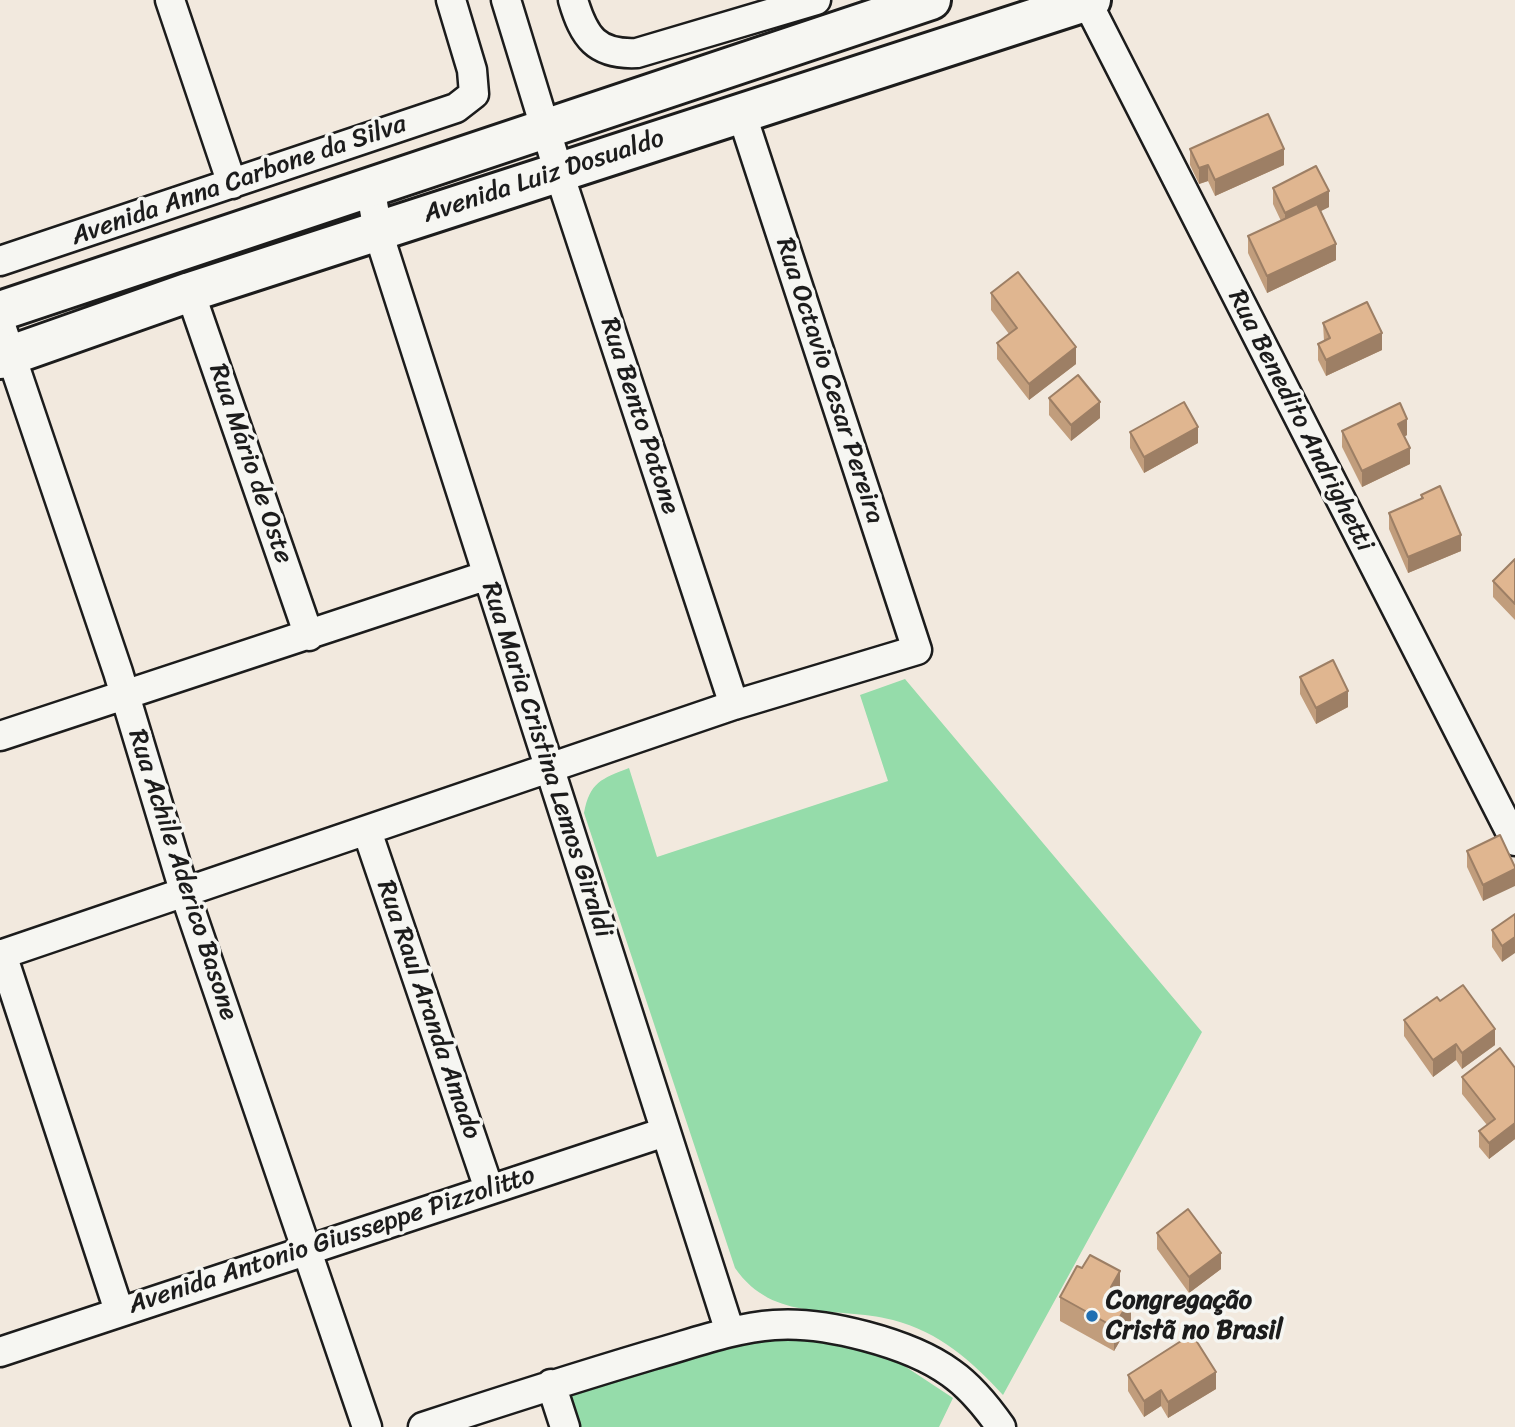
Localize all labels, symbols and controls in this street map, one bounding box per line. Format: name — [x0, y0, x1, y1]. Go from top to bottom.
street label: Avenida Anna Carbone da Silva — [67, 109, 411, 253]
street label: Avenida Luiz Dosualdo — [420, 123, 668, 231]
street label: Rua Octavio Cesar Pereira — [768, 234, 890, 528]
street label: Rua Benedito Andrighetti — [1220, 285, 1380, 557]
street label: Rua Bento Patone — [593, 314, 685, 518]
street label: Rua Mário de Oste — [201, 360, 299, 568]
street label: Rua Maria Cristina Lemos Giraldi — [474, 578, 618, 942]
street label: Rua Achile Aderico Basone — [120, 726, 244, 1024]
street label: Rua Raul Aranda Amado — [369, 876, 487, 1144]
street label: Avenida Antonio Giusseppe Pizzolitto — [125, 1160, 539, 1322]
place label: Congregação Cristã no Brasil — [1106, 1285, 1283, 1346]
marker: Congregação Cristã no Brasil — [1084, 1308, 1100, 1324]

